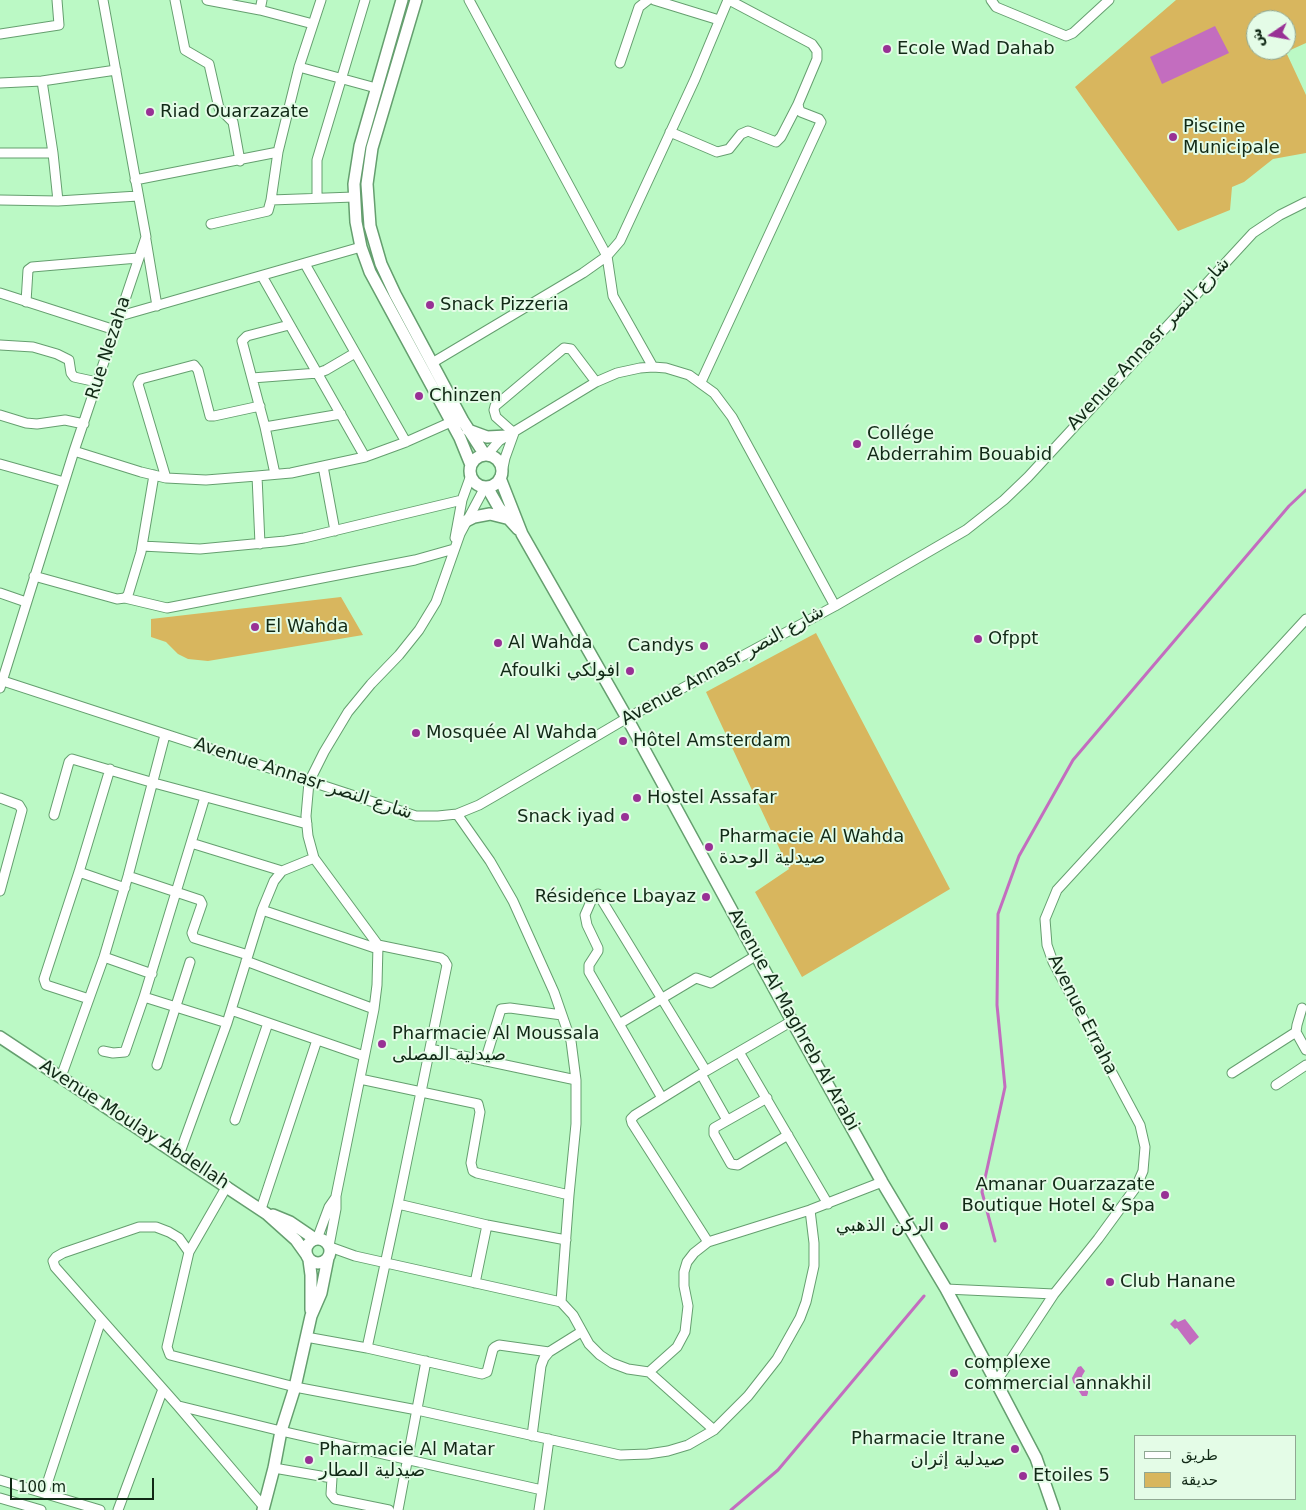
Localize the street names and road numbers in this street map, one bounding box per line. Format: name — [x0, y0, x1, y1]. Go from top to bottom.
street label: Avenue Annasr شارع النصر — [1063, 253, 1235, 435]
street label: Rue Nezaha — [82, 294, 136, 402]
street label: Avenue Annasr شارع النصر — [618, 601, 828, 731]
street label: Avenue Annasr شارع النصر — [191, 733, 415, 825]
street label: Avenue Al Maghreb Al Arabi — [723, 905, 863, 1135]
street label: Avenue Erraha — [1042, 951, 1122, 1079]
street label: Avenue Moulay Abdellah — [35, 1056, 233, 1194]

